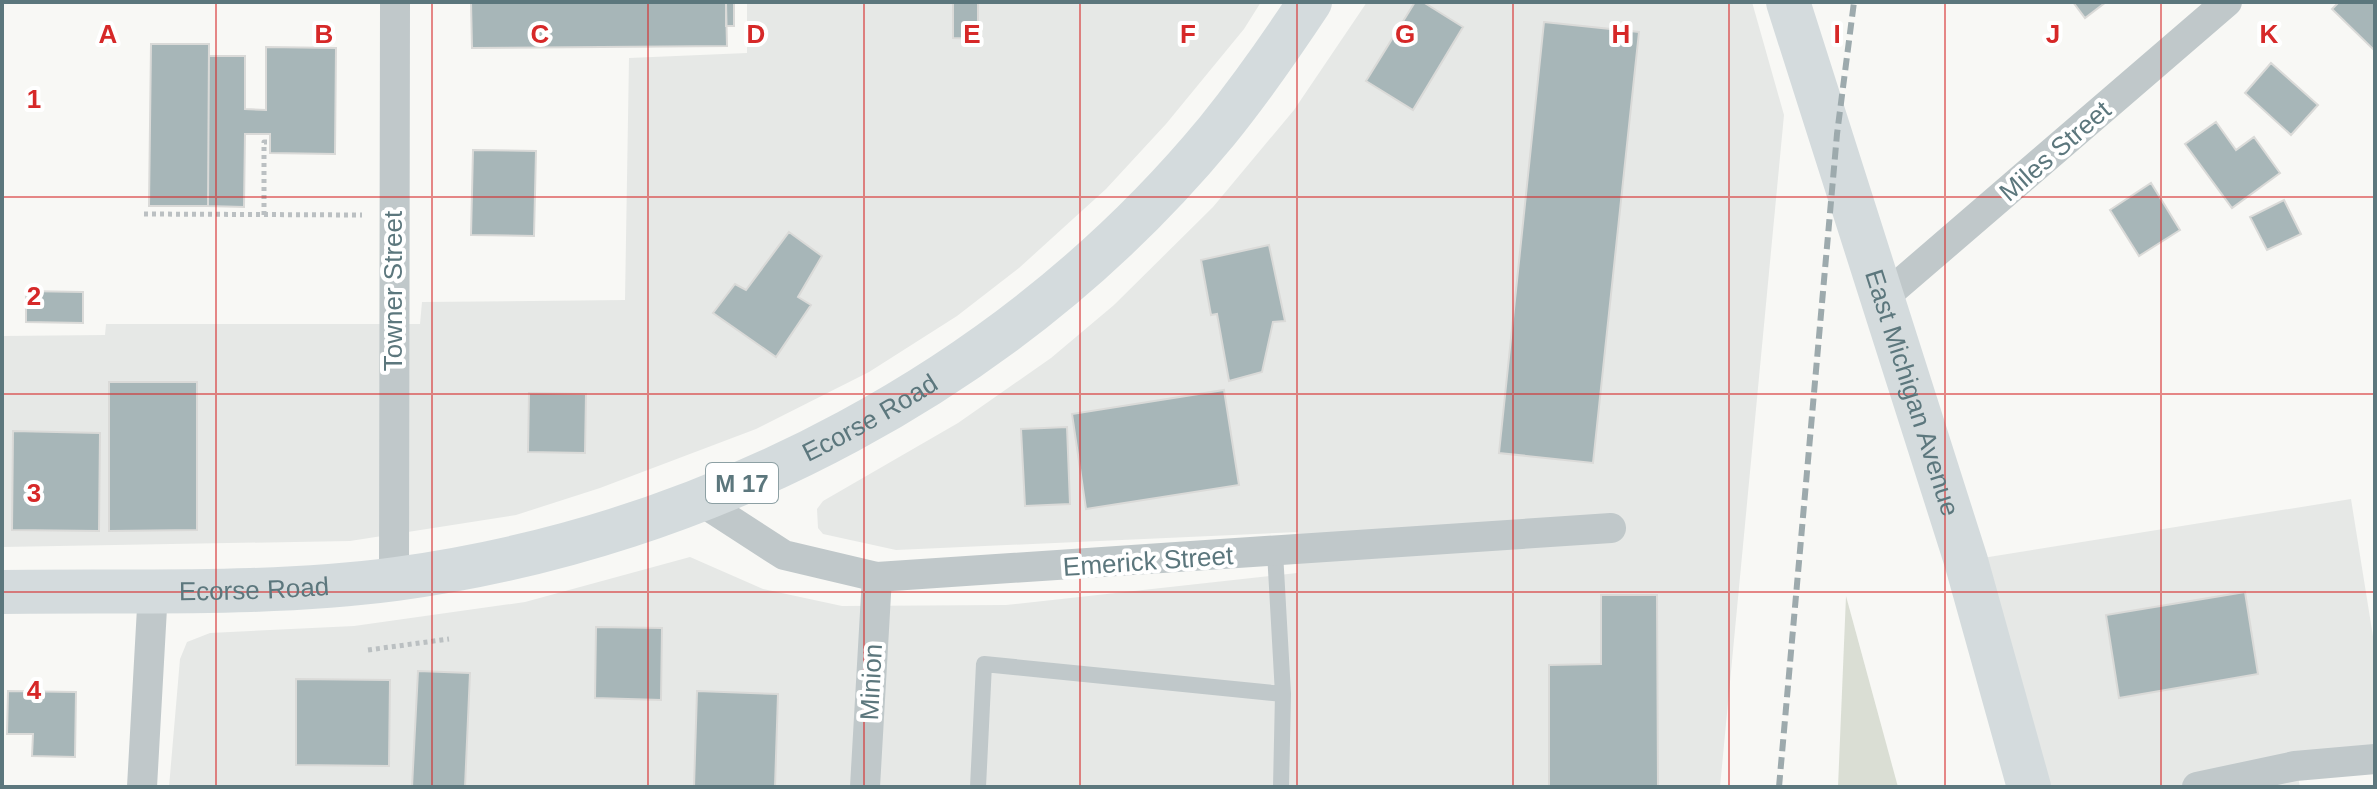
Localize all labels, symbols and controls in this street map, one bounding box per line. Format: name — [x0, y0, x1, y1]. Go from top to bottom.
text: A — [99, 19, 118, 49]
text: B — [315, 19, 333, 49]
text: C — [531, 19, 550, 49]
text: D — [747, 19, 765, 49]
text: E — [963, 19, 981, 49]
text: F — [1180, 19, 1196, 49]
text: G — [1395, 19, 1415, 49]
text: H — [1612, 19, 1630, 49]
text: I — [1833, 19, 1841, 49]
text: J — [2046, 19, 2060, 49]
text: K — [2260, 19, 2279, 49]
text: 1 — [27, 84, 41, 114]
street label: Miles Street — [1993, 94, 2117, 207]
street label: Towner Street — [378, 210, 408, 371]
street label: East Michigan Avenue — [1859, 266, 1966, 520]
text: 2 — [27, 281, 41, 311]
street label: Ecorse Road — [797, 368, 943, 468]
road number: M 17 — [706, 463, 778, 503]
text: 3 — [27, 478, 41, 508]
street label: Emerick Street — [1062, 540, 1235, 582]
street label: Ecorse Road — [179, 571, 330, 606]
street label: Minion — [854, 643, 888, 721]
text: 4 — [27, 675, 42, 705]

